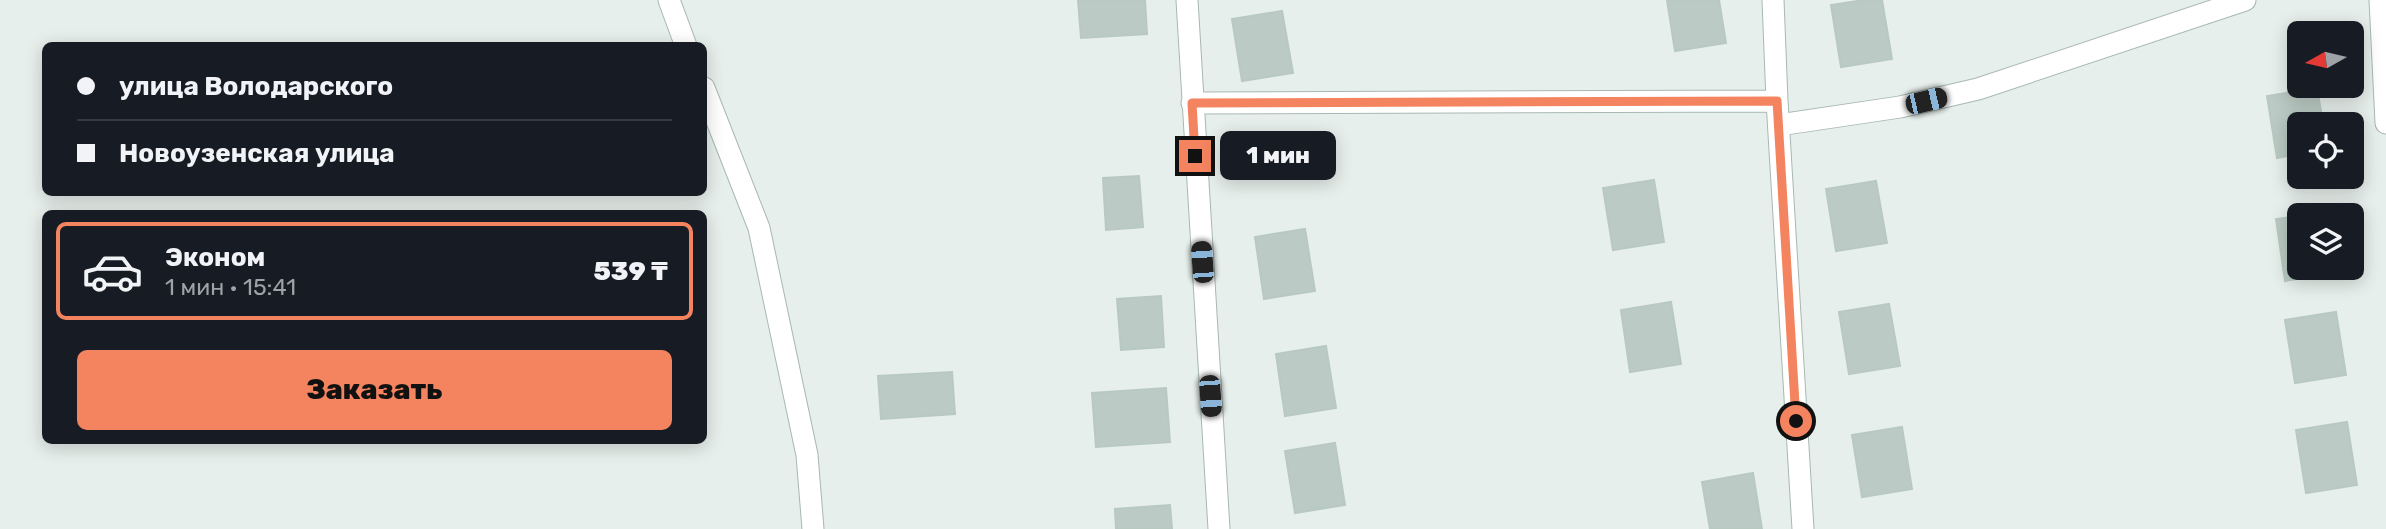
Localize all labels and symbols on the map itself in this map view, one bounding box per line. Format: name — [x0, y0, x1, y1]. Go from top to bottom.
north arrow — [2287, 21, 2364, 98]
car — [1904, 86, 1949, 116]
callout: 1 мин — [1220, 132, 1335, 180]
route end — [1179, 140, 1211, 172]
car — [1191, 240, 1214, 284]
car — [1199, 374, 1222, 418]
route start — [1780, 405, 1812, 437]

